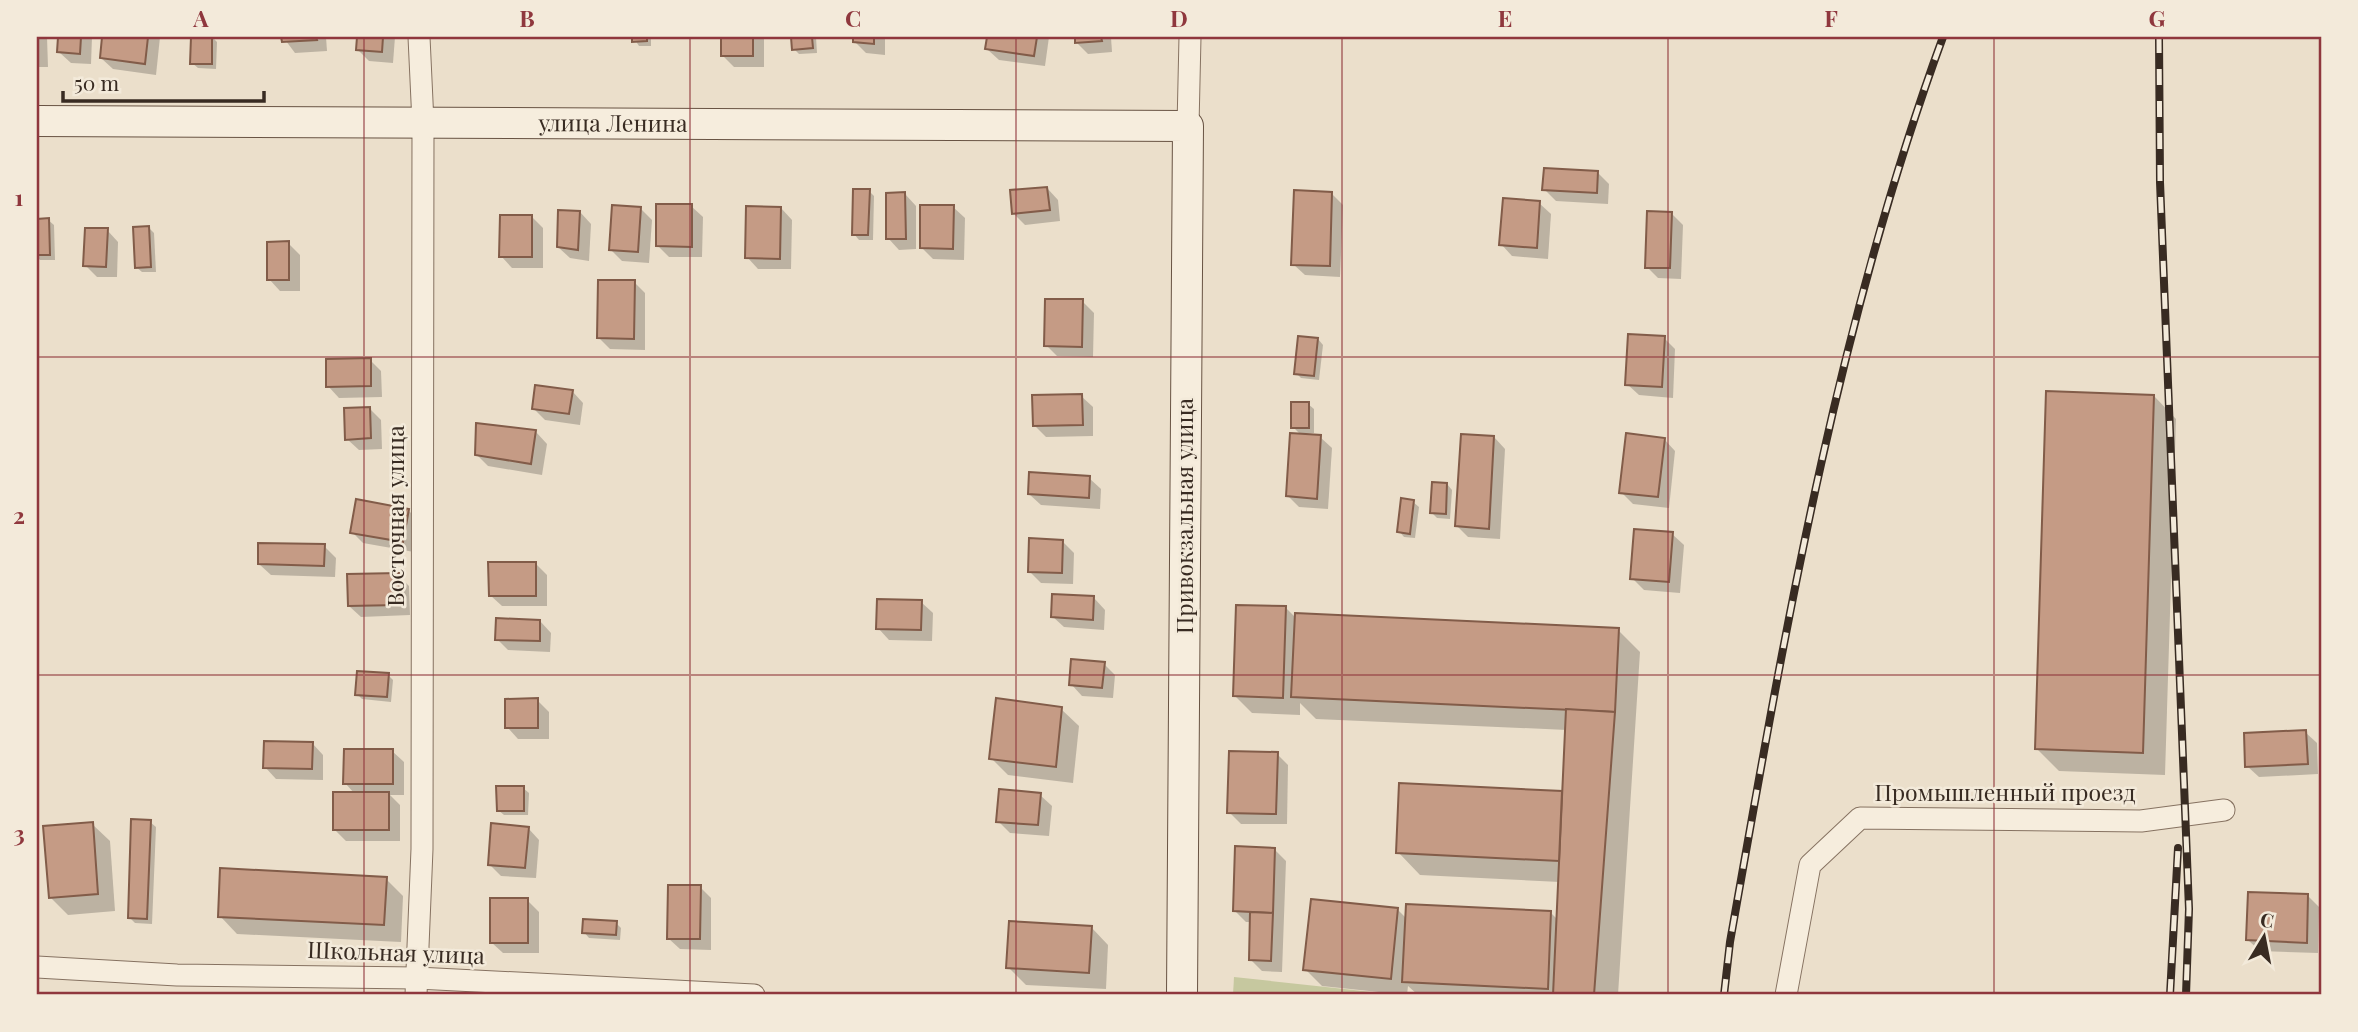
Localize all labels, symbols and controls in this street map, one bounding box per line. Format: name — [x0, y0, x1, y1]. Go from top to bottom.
text: A — [192, 2, 209, 33]
text: B — [519, 2, 535, 33]
text: C — [845, 2, 861, 33]
text: D — [1170, 2, 1188, 33]
text: E — [1498, 2, 1512, 33]
text: F — [1824, 2, 1838, 33]
text: G — [2149, 2, 2166, 33]
scale bar — [63, 60, 264, 104]
text: 50 m — [74, 68, 120, 96]
street label: улица Ленина — [537, 106, 688, 138]
text: 1 — [15, 181, 24, 212]
street label: Привокзальная улица — [1168, 397, 1199, 634]
street label: Восточная улица — [379, 425, 410, 607]
text: 2 — [13, 499, 25, 530]
street label: Промышленный проезд — [1874, 776, 2136, 807]
text: 3 — [13, 817, 25, 848]
north arrow — [2228, 902, 2298, 972]
text: С — [2258, 905, 2276, 933]
street label: Школьная улица — [307, 933, 486, 970]

